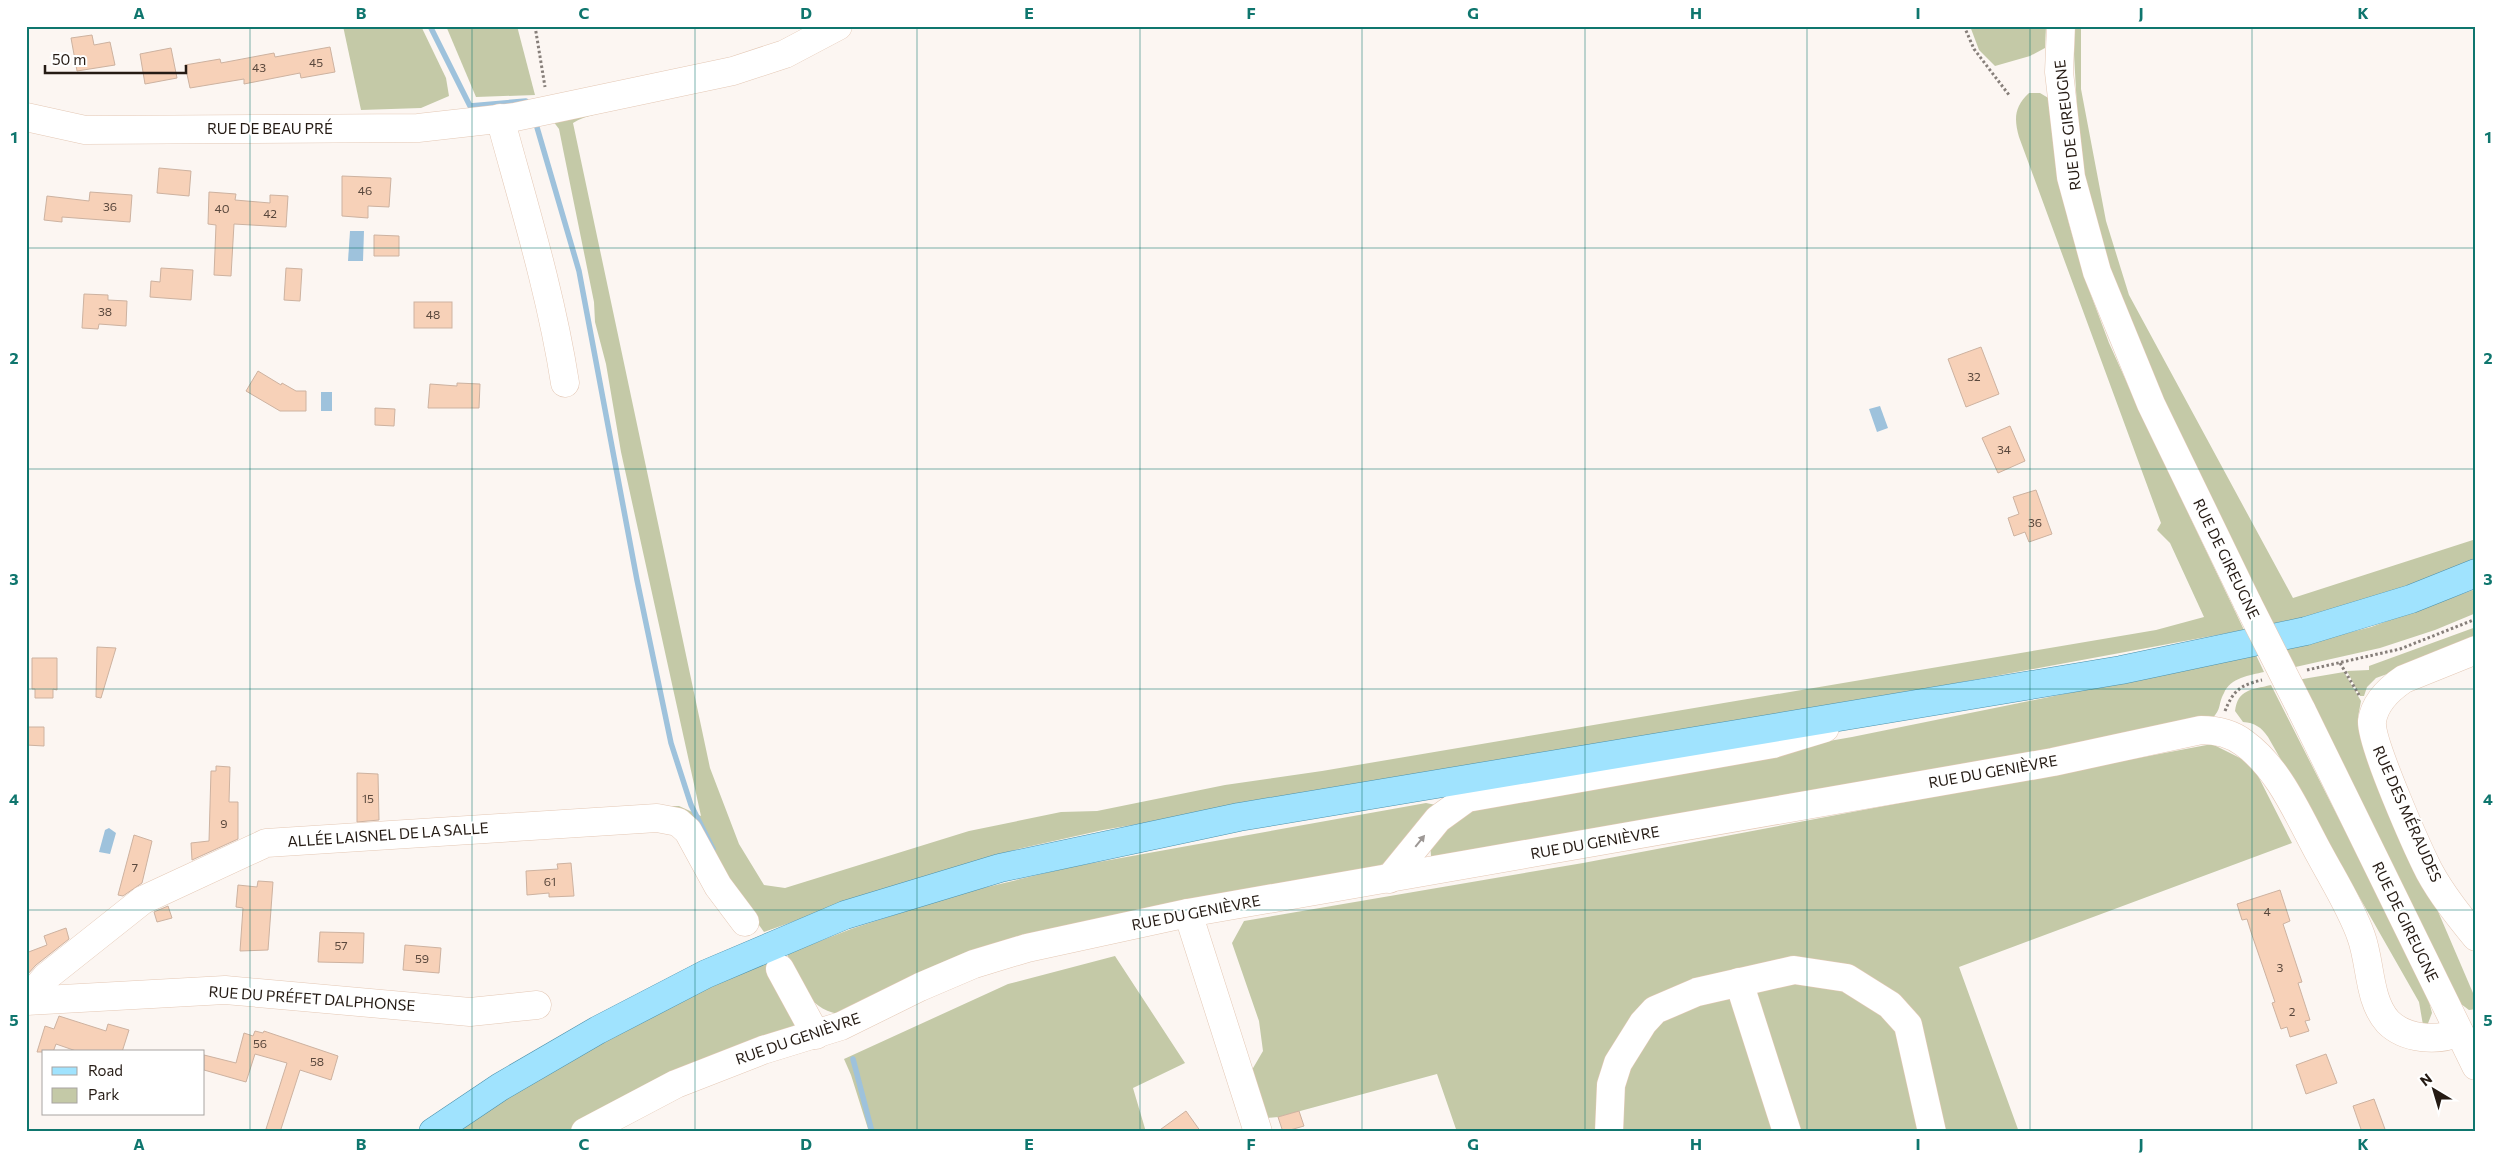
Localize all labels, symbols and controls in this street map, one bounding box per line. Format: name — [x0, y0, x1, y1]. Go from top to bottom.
text: A — [133, 3, 145, 22]
text: B — [356, 3, 367, 22]
text: C — [579, 3, 590, 22]
text: D — [800, 3, 812, 22]
text: E — [1024, 3, 1034, 22]
text: F — [1246, 3, 1256, 22]
text: G — [1467, 3, 1479, 22]
text: H — [1690, 3, 1702, 22]
text: I — [1915, 3, 1921, 22]
text: J — [2138, 3, 2144, 22]
text: K — [2357, 3, 2369, 22]
scale bar — [45, 42, 186, 74]
text: 50 m — [52, 50, 86, 68]
house number: 45 — [309, 55, 323, 69]
street label: RUE DE GIREUGNE — [2050, 59, 2084, 192]
house number: 43 — [252, 60, 266, 74]
street label: RUE DE BEAU PRÉ — [207, 118, 333, 137]
text: 1 — [10, 127, 18, 146]
text: 1 — [2484, 127, 2492, 146]
house number: 46 — [358, 183, 372, 197]
house number: 36 — [103, 199, 117, 213]
house number: 40 — [214, 201, 230, 215]
house number: 42 — [263, 206, 277, 220]
house number: 38 — [98, 304, 112, 318]
house number: 48 — [426, 307, 440, 321]
text: 2 — [9, 348, 19, 367]
text: 2 — [2483, 348, 2493, 367]
house number: 32 — [1967, 369, 1981, 383]
house number: 34 — [1997, 442, 2011, 456]
street label: RUE DE GIREUGNE — [2190, 495, 2264, 622]
house number: 36 — [2028, 515, 2042, 529]
text: 3 — [9, 569, 19, 588]
text: 3 — [2483, 569, 2493, 588]
street label: RUE DES MÉRAUDES — [2370, 742, 2447, 885]
street label: RUE DU GENIÈVRE — [1927, 750, 2059, 791]
text: 4 — [9, 789, 19, 808]
text: 4 — [2483, 789, 2493, 808]
house number: 15 — [362, 791, 374, 805]
house number: 9 — [220, 816, 228, 830]
street label: ALLÉE LAISNEL DE LA SALLE — [287, 817, 489, 850]
street label: RUE DU GENIÈVRE — [1529, 821, 1661, 862]
one-way arrow — [1414, 835, 1425, 848]
street label: RUE DE GIREUGNE — [2369, 858, 2443, 985]
house number: 7 — [132, 860, 138, 874]
house number: 61 — [544, 874, 556, 888]
street label: RUE DU GENIÈVRE — [1130, 890, 1262, 933]
house number: 4 — [2263, 904, 2271, 918]
house number: 57 — [334, 938, 348, 952]
house number: 59 — [415, 951, 429, 965]
house number: 3 — [2277, 960, 2284, 974]
street label: RUE DU PRÉFET DALPHONSE — [208, 981, 416, 1014]
house number: 2 — [2289, 1004, 2296, 1018]
street label: RUE DU GENIÈVRE — [733, 1007, 863, 1068]
text: 5 — [9, 1010, 19, 1029]
text: 5 — [2483, 1010, 2493, 1029]
house number: 56 — [253, 1036, 267, 1050]
legend — [42, 1050, 205, 1116]
house number: 58 — [310, 1054, 324, 1068]
text: Road — [88, 1061, 123, 1079]
north arrow — [2410, 1066, 2460, 1116]
text: N — [2416, 1069, 2435, 1089]
text: Park — [88, 1085, 119, 1103]
text: A — [133, 1134, 145, 1153]
text: B — [356, 1134, 367, 1153]
text: C — [579, 1134, 590, 1153]
text: D — [800, 1134, 812, 1153]
text: E — [1024, 1134, 1034, 1153]
text: F — [1246, 1134, 1256, 1153]
text: G — [1467, 1134, 1479, 1153]
text: H — [1690, 1134, 1702, 1153]
text: I — [1915, 1134, 1921, 1153]
text: J — [2138, 1134, 2144, 1153]
text: K — [2357, 1134, 2369, 1153]

